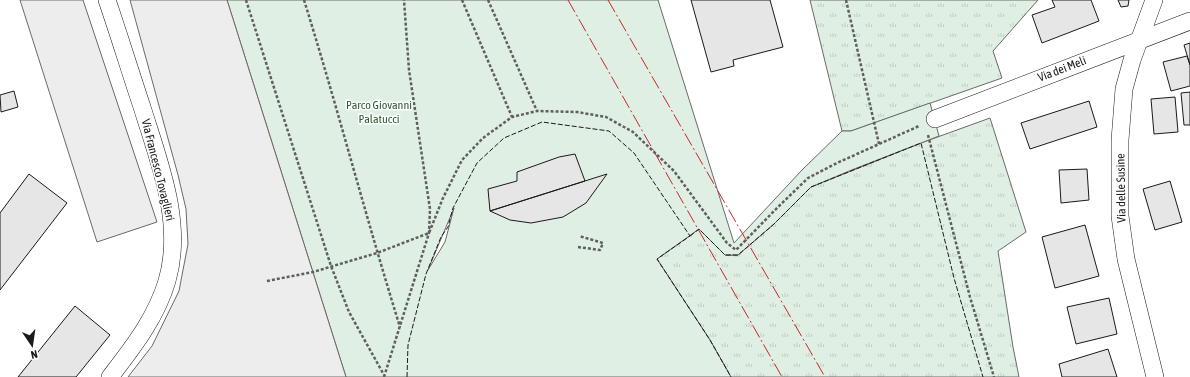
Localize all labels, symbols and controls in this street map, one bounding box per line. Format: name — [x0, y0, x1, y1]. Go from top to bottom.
street label: Via dei Meli — [1036, 53, 1088, 85]
park label: Parco Giovanni Palatucci — [346, 98, 412, 126]
street label: Via Francesco Tovaglieri — [139, 118, 177, 222]
street label: Via delle Susine — [1113, 153, 1129, 223]
north arrow — [12, 325, 52, 365]
text: N — [30, 348, 39, 361]

